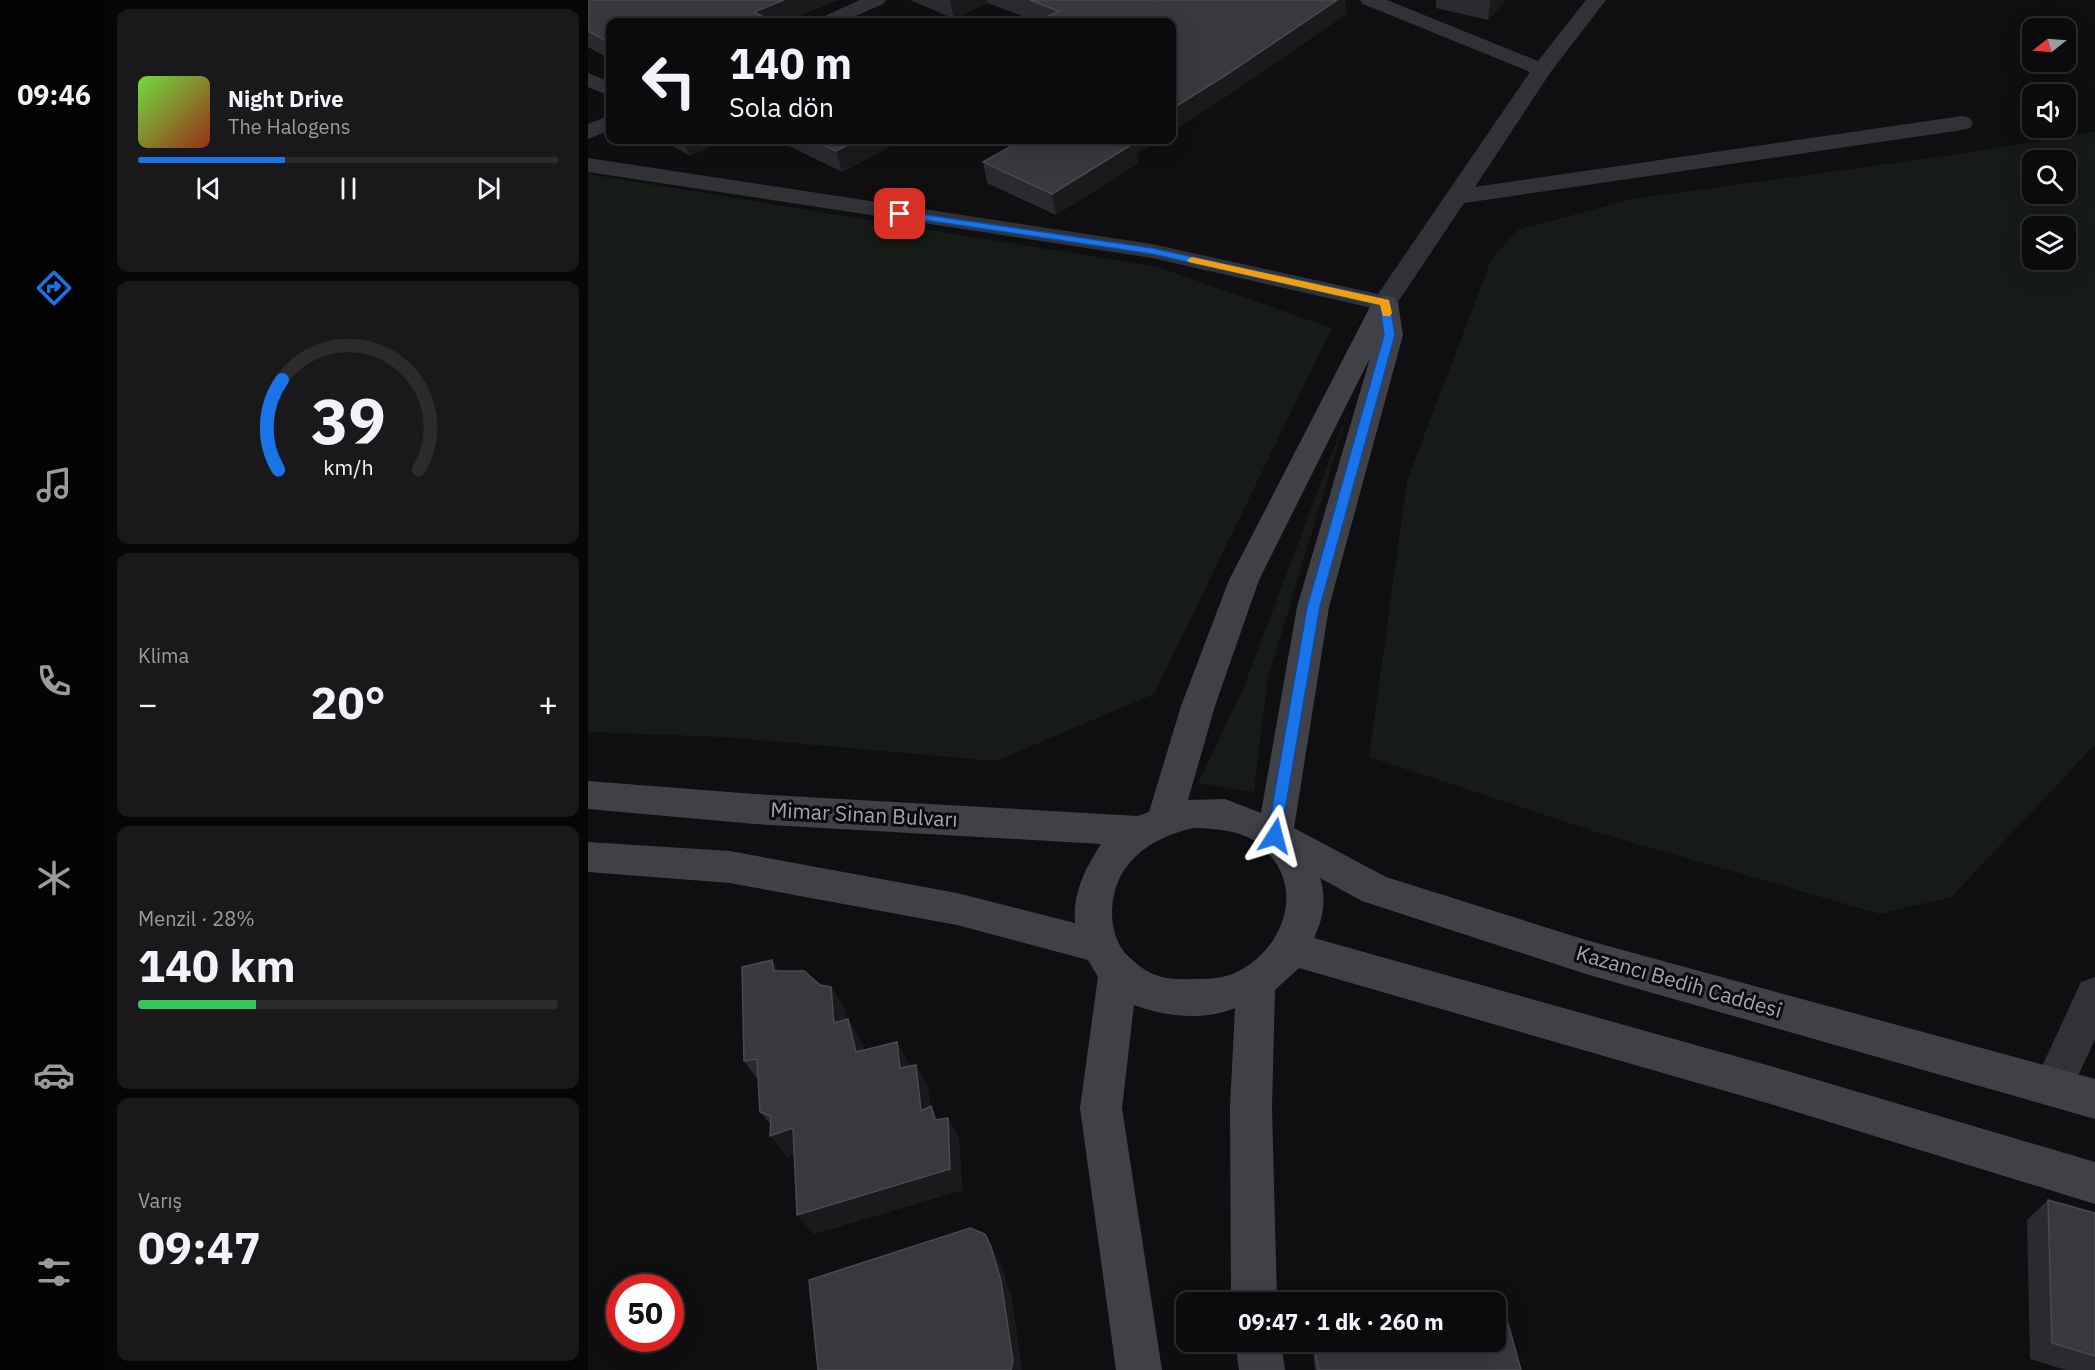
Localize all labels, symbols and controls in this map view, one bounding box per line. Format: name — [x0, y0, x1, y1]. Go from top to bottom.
north arrow — [2022, 18, 2076, 72]
map controls — [2022, 18, 2076, 270]
text: 140 m — [729, 36, 852, 91]
icon: left — [630, 42, 708, 120]
text: 09:46 — [17, 77, 91, 112]
text: Night Drive — [228, 84, 344, 113]
button: sound — [2022, 84, 2076, 138]
text: Sola dön — [729, 89, 834, 124]
text: The Halogens — [228, 113, 350, 140]
button: search — [2022, 150, 2076, 204]
icon: previous — [192, 172, 225, 205]
icon: pause — [332, 172, 365, 205]
icon: next — [472, 172, 505, 205]
pin — [874, 188, 925, 239]
icon: arrive — [883, 197, 916, 230]
button: layers — [2022, 216, 2076, 270]
icon: directions — [33, 267, 75, 309]
text: 39 — [311, 380, 385, 461]
text: km/h — [323, 453, 373, 481]
icon: music — [33, 464, 75, 506]
text: Klima — [138, 642, 189, 669]
icon: phone — [33, 660, 75, 702]
text: 20° — [310, 673, 386, 731]
text: − — [138, 682, 158, 725]
text: + — [538, 682, 558, 725]
street label: Mimar Sinan Bulvarı — [770, 795, 958, 833]
position arrow — [1243, 804, 1307, 868]
icon: climate — [33, 857, 75, 899]
text: Menzil · 28% — [138, 905, 255, 932]
text: 140 km — [138, 936, 296, 994]
street label: Kazancı Bedih Caddesi — [1573, 938, 1786, 1024]
icon: car — [33, 1054, 75, 1096]
text: Varış — [138, 1187, 182, 1214]
text: 09:47 — [138, 1218, 261, 1276]
icon: filters — [33, 1251, 75, 1293]
speed limit sign: 50 — [606, 1274, 684, 1352]
text: 09:47 · 1 dk · 260 m — [1238, 1307, 1444, 1336]

